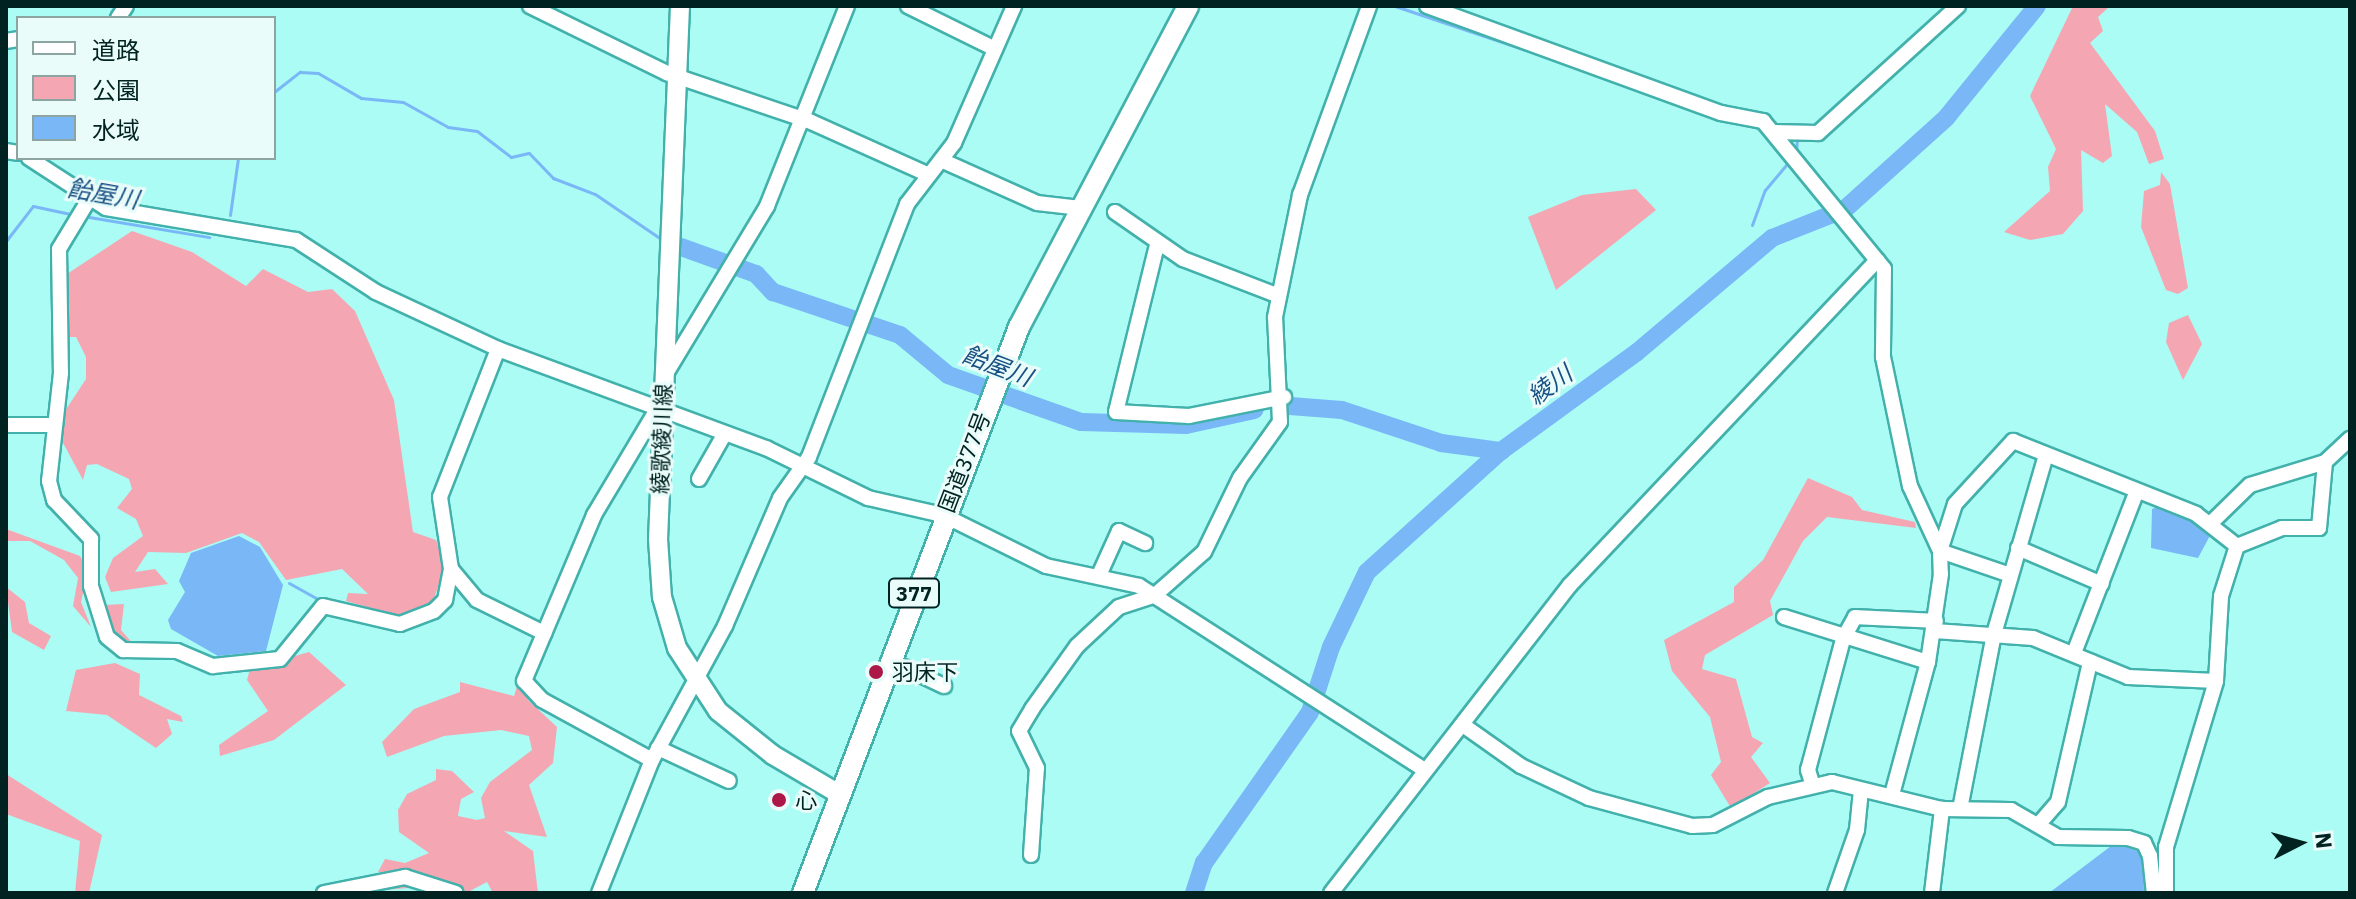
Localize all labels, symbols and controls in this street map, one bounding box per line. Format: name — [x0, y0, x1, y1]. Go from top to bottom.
legend — [16, 16, 276, 160]
text: 道路 — [92, 34, 140, 66]
text: 公園 — [92, 74, 140, 106]
text: 水域 — [92, 114, 140, 146]
water label: 飴屋川 — [65, 174, 141, 214]
water label: 飴屋川 — [958, 340, 1036, 392]
water label: 綾川 — [1522, 359, 1578, 411]
street label: 綾歌綾川線 — [646, 384, 676, 494]
street label: 国道377号 — [933, 408, 995, 516]
road number: 377 — [888, 577, 940, 609]
place label: 羽床下 — [892, 659, 958, 685]
marker: 羽床下 — [867, 663, 885, 681]
place label: 心 — [795, 787, 817, 813]
marker: 心 — [770, 791, 788, 809]
north arrow — [2260, 803, 2340, 883]
text: N — [2309, 831, 2340, 850]

